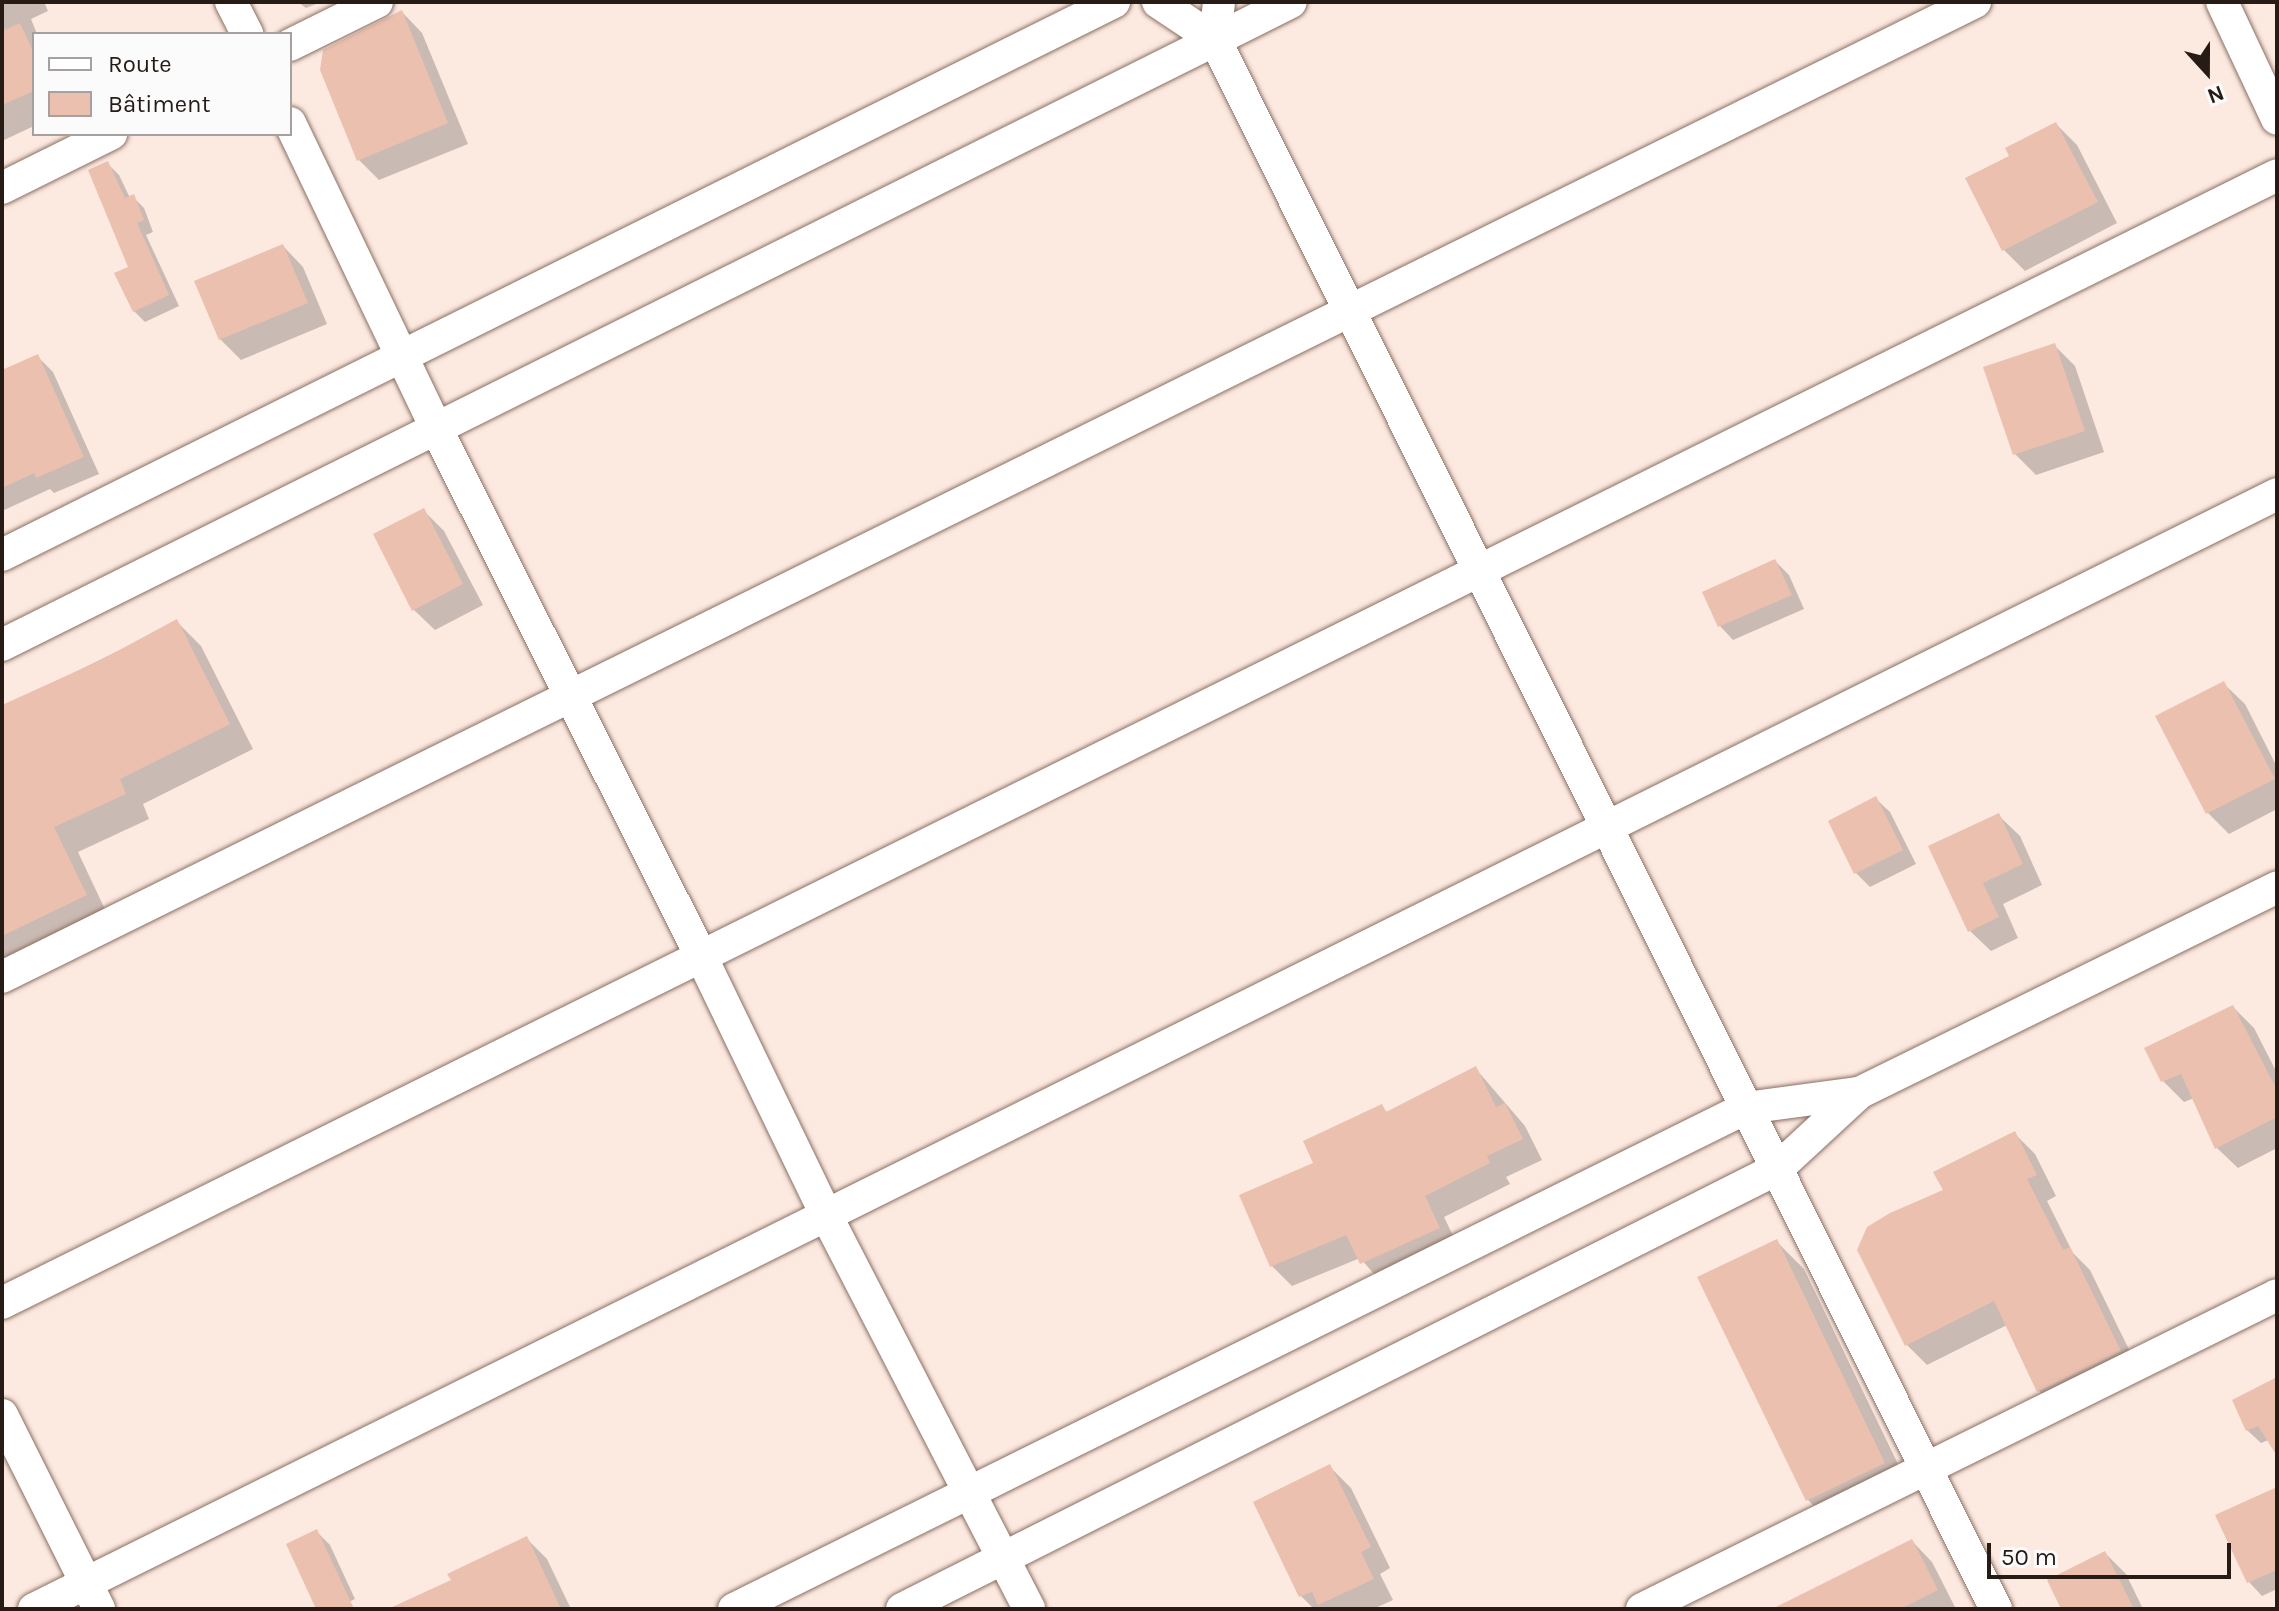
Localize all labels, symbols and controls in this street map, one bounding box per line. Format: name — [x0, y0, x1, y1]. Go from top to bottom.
legend — [32, 32, 292, 136]
north arrow — [2167, 32, 2247, 112]
text: Route — [108, 50, 172, 78]
text: N — [2204, 79, 2228, 109]
text: Bâtiment — [108, 90, 211, 118]
scale bar — [1991, 1527, 2235, 1577]
text: 50 m — [2001, 1543, 2057, 1571]

